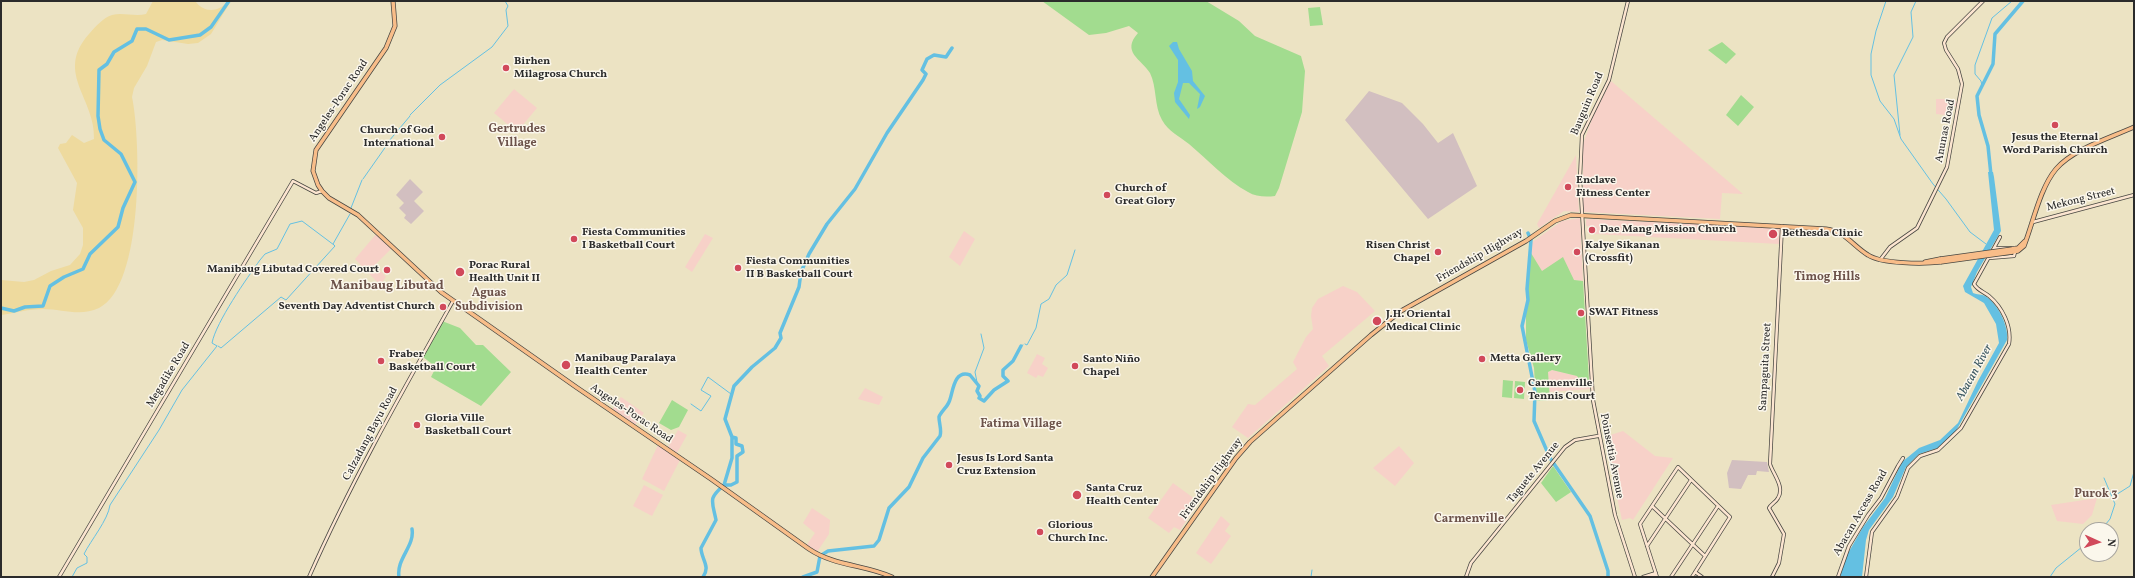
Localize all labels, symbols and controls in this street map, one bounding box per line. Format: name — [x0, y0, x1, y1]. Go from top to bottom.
place label: Birhen Milagrosa Church — [514, 55, 607, 81]
street label: Angeles-Porac Road — [306, 57, 372, 145]
marker: Birhen Milagrosa Church — [501, 63, 511, 73]
street label: Bauguin Road — [1569, 70, 1607, 138]
street label: Anunas Road — [1933, 98, 1959, 164]
marker: Jesus the Eternal Word Parish Church — [2050, 120, 2060, 130]
district label: Gertrudes Village — [489, 123, 545, 151]
place label: Church of God International — [360, 124, 434, 150]
place label: Jesus the Eternal Word Parish Church — [2002, 131, 2108, 157]
marker: Church of God International — [437, 132, 447, 142]
place label: Enclave Fitness Center — [1576, 174, 1650, 200]
place label: Church of Great Glory — [1115, 182, 1175, 208]
marker: Enclave Fitness Center — [1563, 182, 1573, 192]
street label: Mekong Street — [2045, 185, 2117, 215]
marker: Church of Great Glory — [1102, 190, 1112, 200]
place label: Dae Mang Mission Church — [1600, 223, 1736, 237]
marker: Dae Mang Mission Church — [1587, 225, 1597, 235]
place label: Fiesta Communities I Basketball Court — [582, 226, 686, 252]
street label: Friendship Highway — [1434, 226, 1526, 286]
place label: Bethesda Clinic — [1782, 227, 1863, 241]
marker: Bethesda Clinic — [1767, 228, 1779, 240]
marker: Fiesta Communities I Basketball Court — [569, 234, 579, 244]
place label: Risen Christ Chapel — [1366, 239, 1430, 265]
place label: Kalye Sikanan (Crossfit) — [1585, 239, 1660, 265]
marker: Risen Christ Chapel — [1433, 247, 1443, 257]
marker: Kalye Sikanan (Crossfit) — [1572, 247, 1582, 257]
place label: Fiesta Communities II B Basketball Court — [746, 255, 853, 281]
place label: Porac Rural Health Unit II — [469, 259, 540, 285]
place label: Manibaug Libutad Covered Court — [207, 263, 379, 277]
marker: Fiesta Communities II B Basketball Court — [733, 263, 743, 273]
marker: Manibaug Libutad Covered Court — [382, 265, 392, 275]
marker: Porac Rural Health Unit II — [454, 266, 466, 278]
district label: Timog Hills — [1794, 271, 1860, 285]
district label: Manibaug Libutad — [330, 279, 444, 295]
district label: Aguas Subdivision — [455, 287, 523, 315]
place label: Seventh Day Adventist Church — [278, 300, 435, 314]
marker: Seventh Day Adventist Church — [438, 302, 448, 312]
place label: SWAT Fitness — [1589, 306, 1658, 320]
place label: J.H. Oriental Medical Clinic — [1386, 308, 1460, 334]
marker: SWAT Fitness — [1576, 308, 1586, 318]
marker: J.H. Oriental Medical Clinic — [1371, 315, 1383, 327]
street label: Sampaguita Street — [1757, 322, 1775, 412]
street label: Megadike Road — [144, 340, 194, 410]
water label: Abacan River — [1954, 342, 1996, 404]
place label: Fraber Basketball Court — [389, 348, 475, 374]
place label: Manibaug Paralaya Health Center — [575, 352, 676, 378]
place label: Metta Gallery — [1490, 352, 1561, 366]
place label: Santo Niño Chapel — [1083, 353, 1140, 379]
marker: Metta Gallery — [1477, 354, 1487, 364]
marker: Fraber Basketball Court — [376, 356, 386, 366]
marker: Manibaug Paralaya Health Center — [560, 359, 572, 371]
marker: Santo Niño Chapel — [1070, 361, 1080, 371]
place label: Carmenville Tennis Court — [1528, 377, 1595, 403]
street label: Angeles-Porac Road — [587, 381, 675, 447]
street label: Calzadang Bayu Road — [341, 385, 401, 483]
marker: Carmenville Tennis Court — [1515, 385, 1525, 395]
place label: Gloria Ville Basketball Court — [425, 412, 511, 438]
street label: Poinsettia Avenue — [1596, 412, 1626, 500]
district label: Fatima Village — [980, 418, 1062, 432]
marker: Gloria Ville Basketball Court — [412, 420, 422, 430]
street label: Friendship Highway — [1178, 436, 1246, 522]
street label: Taguete Avenue — [1505, 440, 1563, 506]
place label: Jesus Is Lord Santa Cruz Extension — [957, 452, 1054, 478]
marker: Jesus Is Lord Santa Cruz Extension — [944, 460, 954, 470]
street label: Abacan Access Road — [1831, 468, 1891, 558]
place label: Santa Cruz Health Center — [1086, 482, 1158, 508]
district label: Purok 3 — [2074, 488, 2118, 502]
marker: Santa Cruz Health Center — [1071, 489, 1083, 501]
district label: Carmenville — [1434, 513, 1504, 527]
place label: Glorious Church Inc. — [1048, 519, 1108, 545]
north arrow — [2079, 522, 2119, 562]
marker: Glorious Church Inc. — [1035, 527, 1045, 537]
text: N — [2103, 538, 2118, 547]

